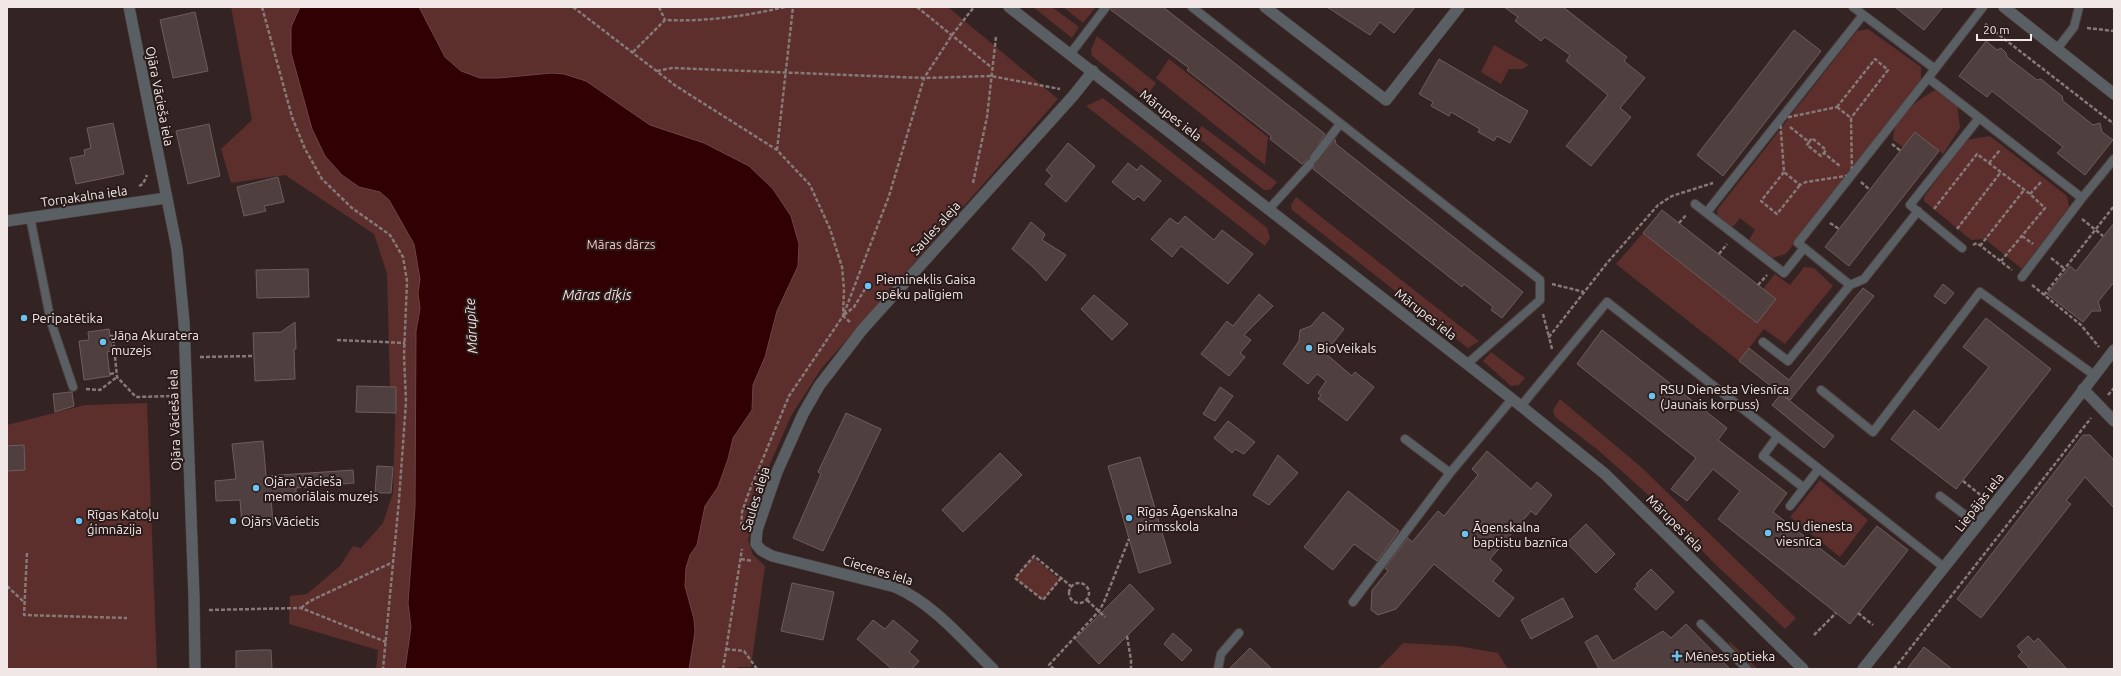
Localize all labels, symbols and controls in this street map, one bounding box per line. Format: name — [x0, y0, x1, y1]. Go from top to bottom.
scale bar — [1977, 16, 2031, 42]
text: 20 m — [1983, 23, 2010, 36]
street label: Ojāra Vācieša iela — [143, 45, 177, 147]
street label: Mārupes iela — [1137, 87, 1205, 143]
street label: Torņakalna iela — [40, 183, 128, 209]
street label: Saules aleja — [907, 198, 963, 258]
park label: Māras dārzs — [586, 237, 656, 251]
place label: Piemineklis Gaisa spēku palīgiem — [876, 272, 976, 301]
marker: Piemineklis Gaisa spēku palīgiem — [863, 281, 873, 291]
street label: Mārupes iela — [1392, 286, 1460, 342]
water label: Māras dīķis — [562, 287, 632, 303]
water label: Mārupīte — [462, 298, 480, 354]
place label: Peripatētika — [32, 311, 103, 325]
marker: Peripatētika — [19, 313, 29, 323]
place label: Jāņa Akuratera muzejs — [111, 328, 199, 357]
marker: Jāņa Akuratera muzejs — [98, 337, 108, 347]
place label: BioVeikals — [1317, 341, 1377, 355]
marker: BioVeikals — [1304, 343, 1314, 353]
street label: Ojāra Vācieša iela — [165, 369, 183, 471]
place label: RSU Dienesta Viesnīca (Jaunais korpuss) — [1660, 382, 1789, 412]
marker: RSU Dienesta Viesnīca (Jaunais korpuss) — [1647, 391, 1657, 401]
street label: Saules aleja — [738, 465, 772, 533]
street label: Liepājas iela — [1952, 470, 2006, 534]
place label: Ojāra Vācieša memoriālais muzejs — [264, 474, 379, 503]
marker: Ojāra Vācieša memoriālais muzejs — [251, 483, 261, 493]
street label: Mārupes iela — [1644, 492, 1706, 554]
place label: Rīgas Āgenskalna pirmsskola — [1137, 504, 1238, 533]
place label: Rīgas Katoļu ģimnāzija — [87, 507, 159, 536]
marker: Rīgas Āgenskalna pirmsskola — [1124, 513, 1134, 523]
place label: Ojārs Vācietis — [241, 514, 320, 528]
marker: Rīgas Katoļu ģimnāzija — [74, 516, 84, 526]
marker: Ojārs Vācietis — [228, 516, 238, 526]
place label: RSU dienesta viesnīca — [1776, 519, 1853, 548]
place label: Āgenskalna baptistu baznīca — [1473, 520, 1568, 549]
marker: RSU dienesta viesnīca — [1763, 528, 1773, 538]
marker: Āgenskalna baptistu baznīca — [1460, 529, 1470, 539]
street label: Cieceres iela — [841, 553, 915, 587]
place label: Mēness aptieka — [1685, 649, 1775, 663]
marker: Mēness aptieka — [1672, 651, 1682, 661]

